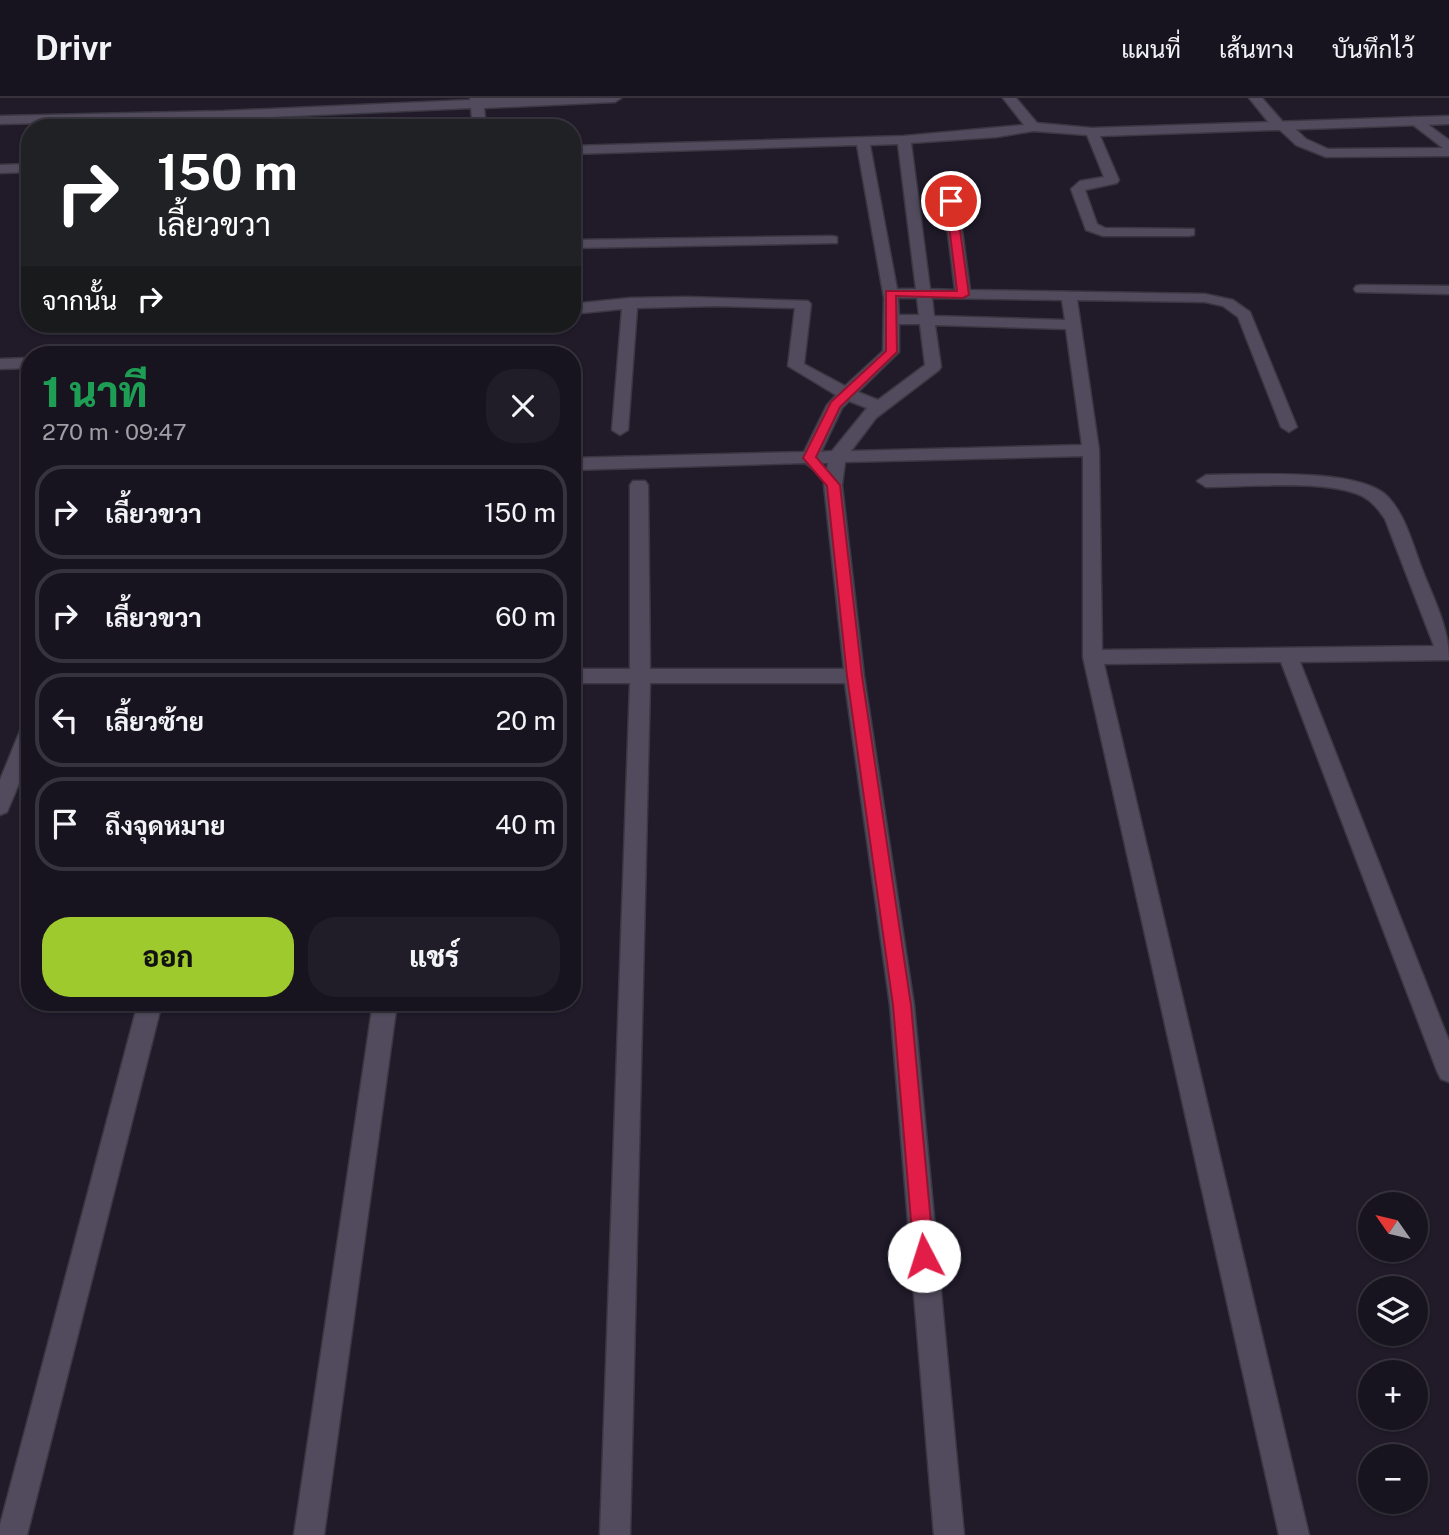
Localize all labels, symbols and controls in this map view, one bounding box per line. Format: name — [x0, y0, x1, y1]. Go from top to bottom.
text: Drivr — [35, 29, 112, 67]
text: แผนที่ — [1121, 35, 1181, 63]
text: เส้นทาง — [1219, 35, 1294, 63]
text: บันทึกไว้ — [1332, 35, 1414, 63]
text: 150 m — [157, 143, 298, 201]
icon: right — [42, 147, 133, 238]
pin — [921, 171, 981, 231]
icon: arrive — [932, 182, 970, 220]
text: เลี้ยวขวา — [157, 206, 271, 243]
icon: right — [131, 280, 169, 318]
text: จากนั้น — [42, 285, 117, 316]
text: 1 นาที — [42, 367, 148, 416]
button: close — [486, 369, 560, 443]
text: 270 m · 09:47 — [42, 418, 187, 445]
icon: right — [46, 493, 84, 531]
text: 150 m — [484, 497, 556, 528]
text: เลี้ยวขวา — [105, 498, 202, 529]
icon: right — [46, 597, 84, 635]
text: 60 m — [495, 601, 556, 632]
text: เลี้ยวขวา — [105, 602, 202, 633]
icon: left — [46, 701, 84, 739]
text: 20 m — [496, 705, 556, 736]
text: เลี้ยวซ้าย — [105, 706, 204, 737]
icon: arrive — [46, 805, 84, 843]
text: 40 m — [495, 809, 556, 840]
text: ถึงจุดหมาย — [105, 810, 226, 841]
button: ออก — [42, 917, 294, 997]
button: แชร์ — [308, 917, 560, 997]
north arrow — [1358, 1192, 1428, 1262]
map controls — [1358, 1192, 1428, 1514]
position arrow — [887, 1219, 961, 1293]
button: layers — [1358, 1276, 1428, 1346]
button: + — [1358, 1360, 1428, 1430]
button: − — [1358, 1444, 1428, 1514]

